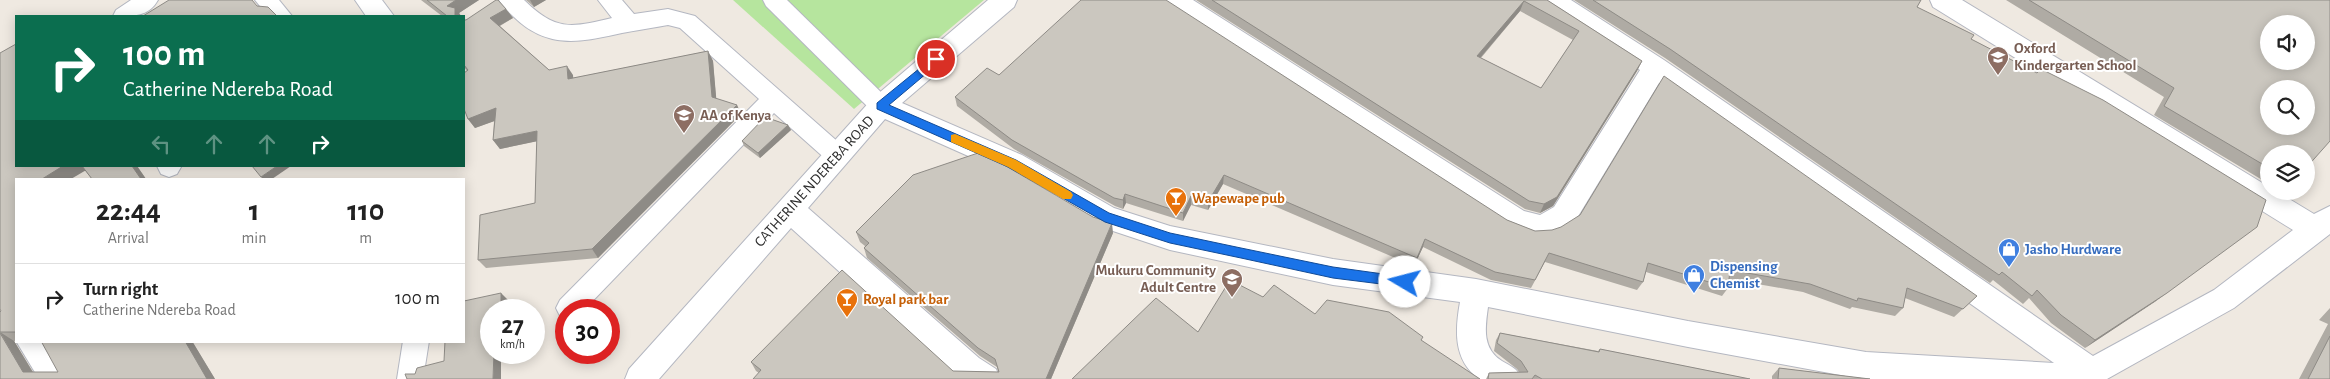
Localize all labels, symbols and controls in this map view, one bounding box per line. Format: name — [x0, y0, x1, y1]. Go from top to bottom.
map controls — [2260, 15, 2315, 200]
button: sound — [2260, 15, 2315, 70]
icon: right — [40, 35, 105, 100]
text: 100 m — [123, 37, 206, 72]
pin — [915, 38, 957, 80]
place label: Oxford Kindergarten School — [2014, 41, 2136, 73]
icon: arrive — [922, 45, 950, 73]
school or university icon: Oxford Kindergarten School — [1986, 45, 2010, 76]
text: Catherine Ndereba Road — [123, 78, 333, 100]
button: search — [2260, 80, 2315, 135]
school or university icon: AA of Kenya — [672, 103, 696, 134]
place label: AA of Kenya — [700, 108, 772, 123]
street label: CATHERINE NDEREBA ROAD — [752, 113, 877, 250]
icon: left — [147, 130, 175, 158]
icon: ahead — [200, 130, 228, 158]
icon: ahead — [253, 130, 281, 158]
icon: right — [306, 130, 334, 158]
button: layers — [2260, 145, 2315, 200]
bar icon: Wapewape pub — [1164, 186, 1188, 217]
place label: Wapewape pub — [1192, 191, 1285, 206]
text: 22:44 — [96, 196, 161, 226]
text: 1 — [249, 196, 259, 226]
text: 110 — [347, 196, 384, 226]
text: Arrival — [108, 230, 149, 246]
text: min — [242, 230, 267, 246]
text: m — [359, 230, 372, 246]
shop icon: Jasho Hurdware — [1997, 237, 2021, 268]
place label: Jasho Hurdware — [2025, 242, 2121, 257]
position arrow — [1378, 255, 1430, 307]
place label: Dispensing Chemist — [1710, 259, 1778, 291]
place label: Mukuru Community Adult Centre — [1096, 263, 1216, 295]
shop icon: Dispensing Chemist — [1682, 263, 1706, 294]
school or university icon: Mukuru Community Adult Centre — [1220, 267, 1244, 298]
text: Turn right — [83, 280, 158, 299]
icon: right — [40, 285, 68, 313]
bar icon: Royal park bar — [835, 287, 859, 318]
text: 100 m — [395, 289, 440, 308]
place label: Royal park bar — [863, 292, 949, 307]
speed limit sign: 30 — [555, 299, 620, 364]
text: Catherine Ndereba Road — [83, 302, 236, 318]
text: 27 — [501, 313, 524, 338]
text: km/h — [500, 338, 525, 350]

